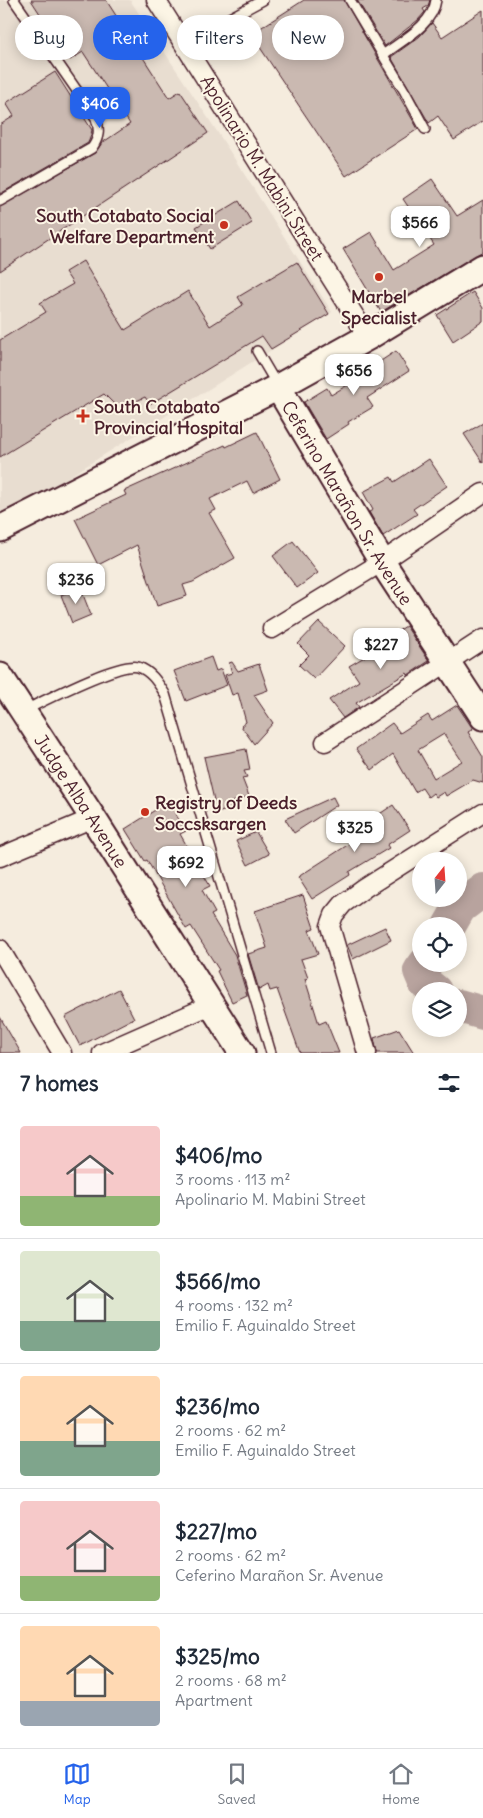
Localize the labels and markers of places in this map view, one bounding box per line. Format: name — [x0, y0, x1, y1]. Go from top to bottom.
pin: $406 — [70, 86, 130, 129]
place label: South Cotabato Social Welfare Department — [36, 204, 215, 248]
pin: $566 — [390, 206, 450, 248]
marker: South Cotabato Social Welfare Department — [218, 219, 230, 231]
marker: Marbel Specialist — [373, 271, 385, 283]
place label: Marbel Specialist — [341, 285, 418, 329]
pin: $656 — [324, 354, 384, 396]
place label: South Cotabato Provincial Hospital — [94, 395, 243, 439]
marker: South Cotabato Provincial Hospital — [76, 409, 90, 423]
pin: $236 — [46, 562, 106, 605]
pin: $227 — [351, 628, 411, 670]
place label: Registry of Deeds Soccsksargen — [155, 791, 297, 835]
marker: Registry of Deeds Soccsksargen — [139, 806, 151, 818]
pin: $325 — [325, 810, 385, 853]
pin: $692 — [156, 846, 216, 888]

